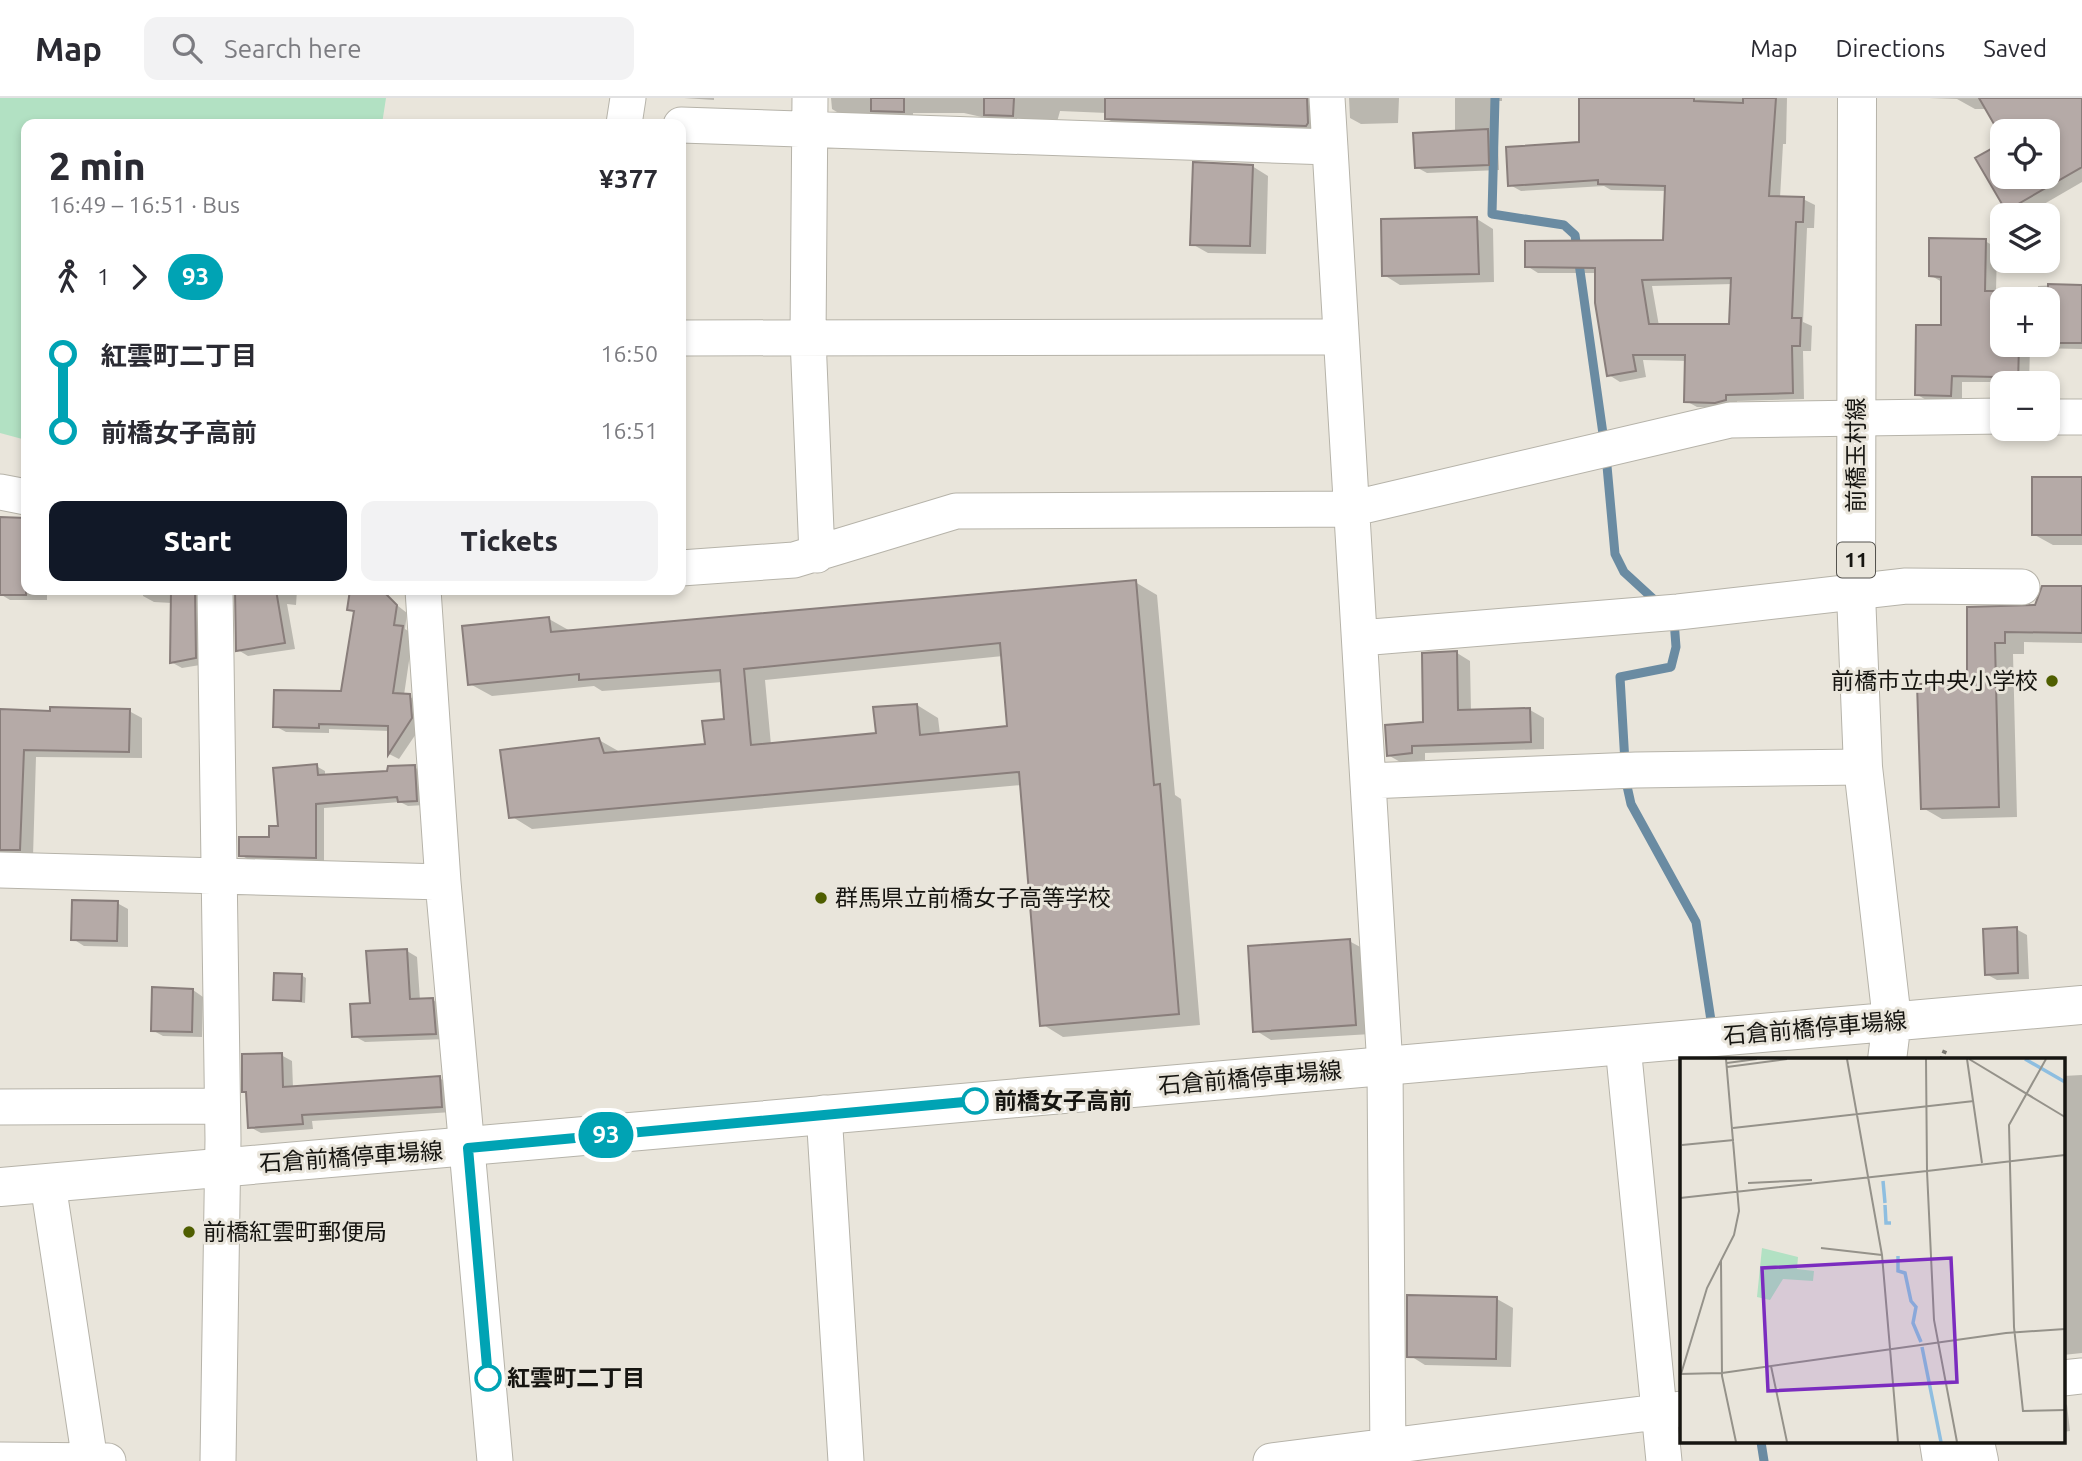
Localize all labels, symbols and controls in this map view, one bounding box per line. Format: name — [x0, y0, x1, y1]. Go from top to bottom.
search box — [144, 17, 634, 80]
icon: search — [168, 29, 206, 67]
text: Map — [35, 30, 102, 67]
text: Search here — [224, 34, 362, 63]
text: Map — [1750, 35, 1797, 62]
text: Directions — [1835, 35, 1945, 62]
text: Saved — [1983, 35, 2047, 62]
map controls — [1990, 119, 2060, 441]
button: locate — [1990, 119, 2060, 189]
text: 2 min — [49, 145, 146, 187]
text: ¥377 — [599, 164, 658, 193]
text: 16:49 – 16:51 · Bus — [49, 192, 240, 217]
button: layers — [1990, 203, 2060, 273]
icon: walk — [49, 258, 87, 296]
icon: forward — [120, 258, 158, 296]
text: 93 — [182, 263, 209, 290]
text: 1 — [97, 264, 110, 289]
button: + — [1990, 287, 2060, 357]
text: 紅雲町二丁目 — [101, 341, 257, 370]
text: 16:50 — [600, 341, 658, 366]
button: − — [1990, 371, 2060, 441]
street label: 前橋玉村線 — [1843, 398, 1868, 513]
text: 前橋女子高前 — [101, 418, 257, 447]
text: 16:51 — [600, 418, 658, 443]
button: Start — [49, 501, 347, 581]
button: Tickets — [361, 501, 658, 581]
road number: 11 — [1837, 542, 1875, 578]
place label: 前橋市立中央小学校 — [1831, 668, 2038, 693]
marker: 前橋市立中央小学校 — [2044, 673, 2060, 689]
place label: 群馬県立前橋女子高等学校 — [835, 885, 1111, 910]
marker: 群馬県立前橋女子高等学校 — [813, 890, 829, 906]
street label: 石倉前橋停車場線 — [1722, 1007, 1908, 1048]
street label: 石倉前橋停車場線 — [1157, 1057, 1343, 1098]
inset map — [1680, 1058, 2064, 1444]
marker: 前橋女子高前 — [962, 1088, 988, 1114]
place label: 前橋女子高前 — [994, 1088, 1132, 1113]
line badge: 93 — [574, 1112, 638, 1158]
text: 93 — [592, 1121, 620, 1148]
street label: 石倉前橋停車場線 — [258, 1138, 444, 1175]
place label: 前橋紅雲町郵便局 — [203, 1219, 387, 1244]
marker: 前橋紅雲町郵便局 — [181, 1224, 197, 1240]
marker: 紅雲町二丁目 — [475, 1365, 501, 1391]
place label: 紅雲町二丁目 — [507, 1365, 645, 1390]

